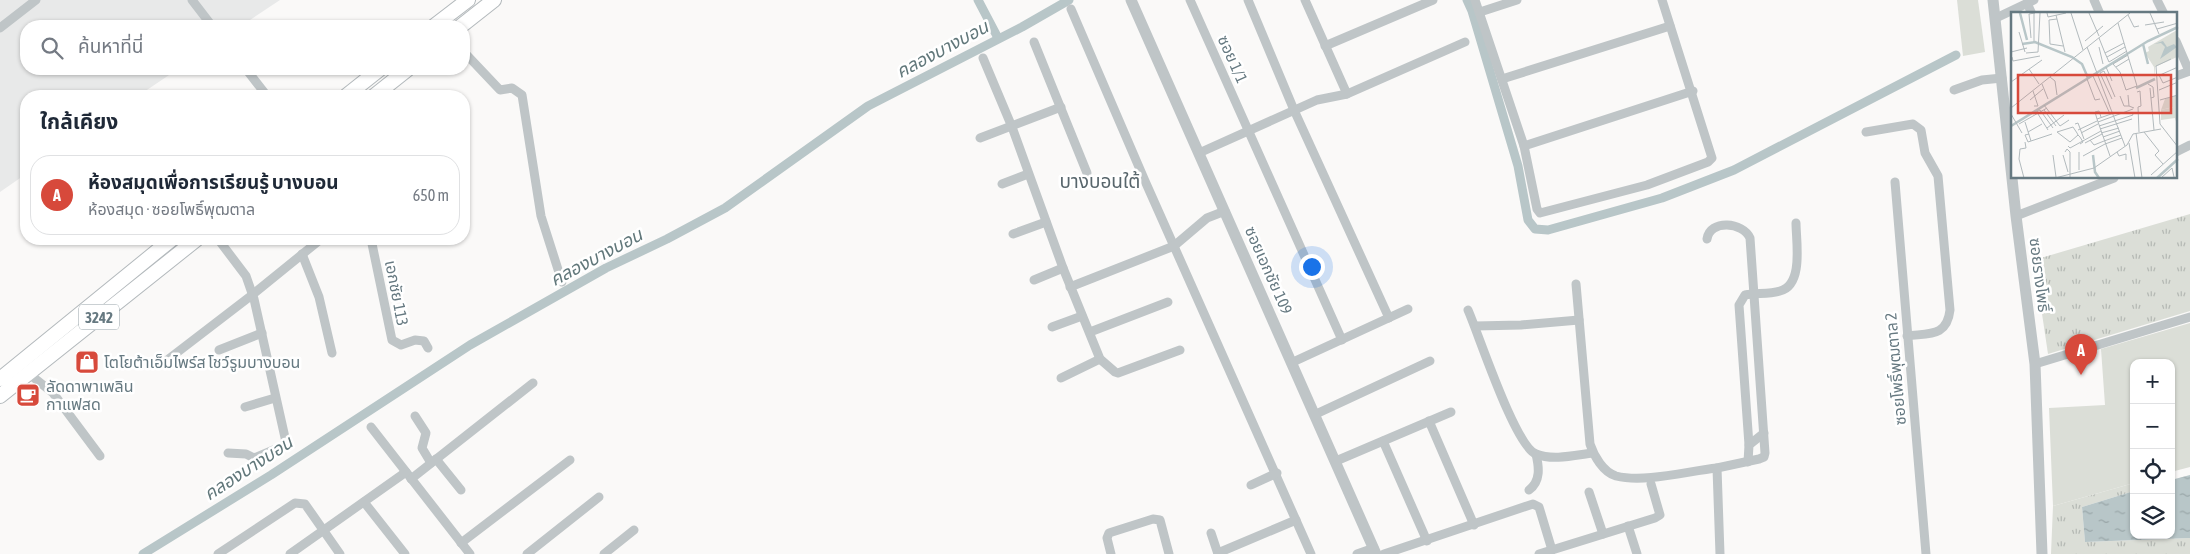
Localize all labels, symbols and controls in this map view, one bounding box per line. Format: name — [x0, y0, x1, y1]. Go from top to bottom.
inset map — [2011, 12, 2178, 179]
water label: คลองบางบอน — [892, 15, 993, 82]
search box — [20, 20, 470, 75]
street label: ซอย 1/1 — [1215, 32, 1251, 86]
icon: search — [38, 34, 66, 62]
text: ค้นหาที่นี่ — [78, 35, 143, 57]
text: ใกล้เคียง — [40, 109, 118, 133]
district label: บางบอนใต้ — [1060, 170, 1140, 192]
text: ห้องสมุดเพื่อการเรียนรู้ บางบอน — [88, 171, 338, 193]
text: A — [53, 186, 61, 204]
text: 650 m — [413, 186, 449, 204]
text: ห้องสมุด · ซอยโพธิ์พุฒตาล — [88, 200, 255, 218]
water label: คลองบางบอน — [546, 223, 647, 290]
street label: ซอยเอกชัย 109 — [1242, 223, 1296, 317]
street label: ซอยรางโพธิ์ — [2027, 237, 2054, 314]
your location — [1299, 254, 1325, 280]
street label: เอกชัย 113 — [382, 259, 412, 327]
road number: 3242 — [79, 304, 119, 330]
street label: ซอยโพธิ์พุฒตาล 2 — [1881, 312, 1910, 426]
pin: A — [2065, 334, 2097, 375]
shop icon: โตโยต้าเอ็มไพร์ส โชว์รูมบางบอน — [74, 349, 100, 375]
place label: โตโยต้าเอ็มไพร์ส โชว์รูมบางบอน — [104, 353, 300, 372]
map controls — [2130, 359, 2175, 539]
button: + — [2130, 359, 2175, 404]
place label: ลัดดาพาเพลิน กาแฟสด — [46, 377, 133, 413]
cafe icon: ลัดดาพาเพลิน กาแฟสด — [15, 382, 41, 408]
button: − — [2130, 404, 2175, 449]
water label: คลองบางบอน — [200, 431, 297, 504]
button: locate — [2130, 449, 2175, 494]
button: layers — [2130, 494, 2175, 539]

